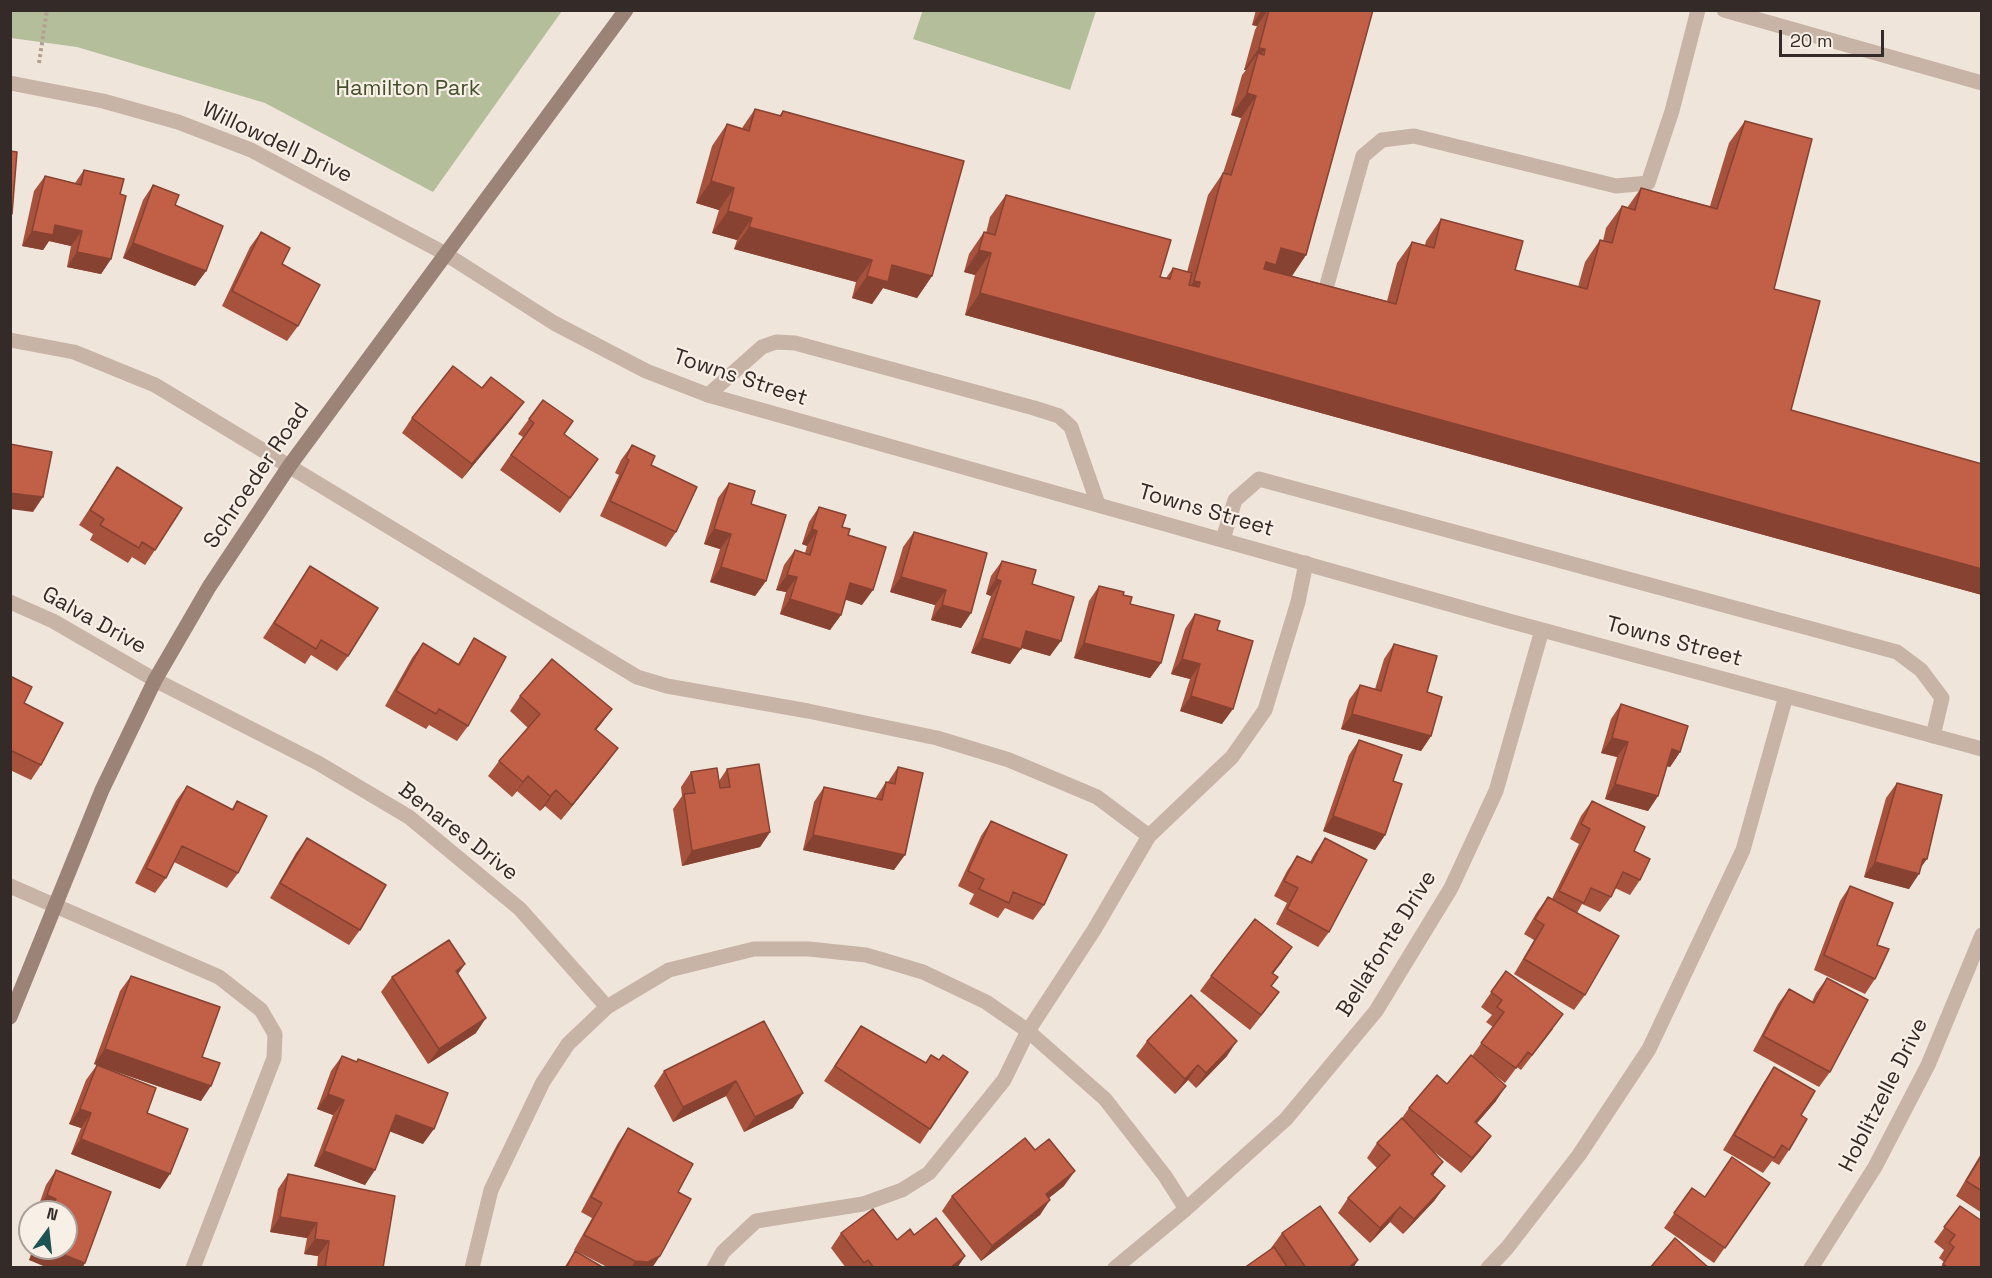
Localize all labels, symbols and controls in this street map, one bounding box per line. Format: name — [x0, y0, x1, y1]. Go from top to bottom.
scale bar — [1782, 18, 1887, 56]
text: 20 m — [1790, 29, 1833, 52]
park label: Hamilton Park — [336, 76, 480, 102]
street label: Willowdell Drive — [198, 97, 356, 189]
street label: Towns Street — [669, 344, 811, 412]
street label: Schroeder Road — [199, 398, 315, 554]
street label: Towns Street — [1135, 479, 1277, 543]
street label: Galva Drive — [37, 582, 151, 660]
street label: Towns Street — [1603, 611, 1745, 673]
street label: Benares Drive — [393, 777, 523, 887]
street label: Bellafonte Drive — [1331, 866, 1443, 1022]
street label: Hoblitzelle Drive — [1834, 1014, 1934, 1176]
north arrow — [18, 1200, 78, 1260]
text: N — [44, 1203, 60, 1226]

